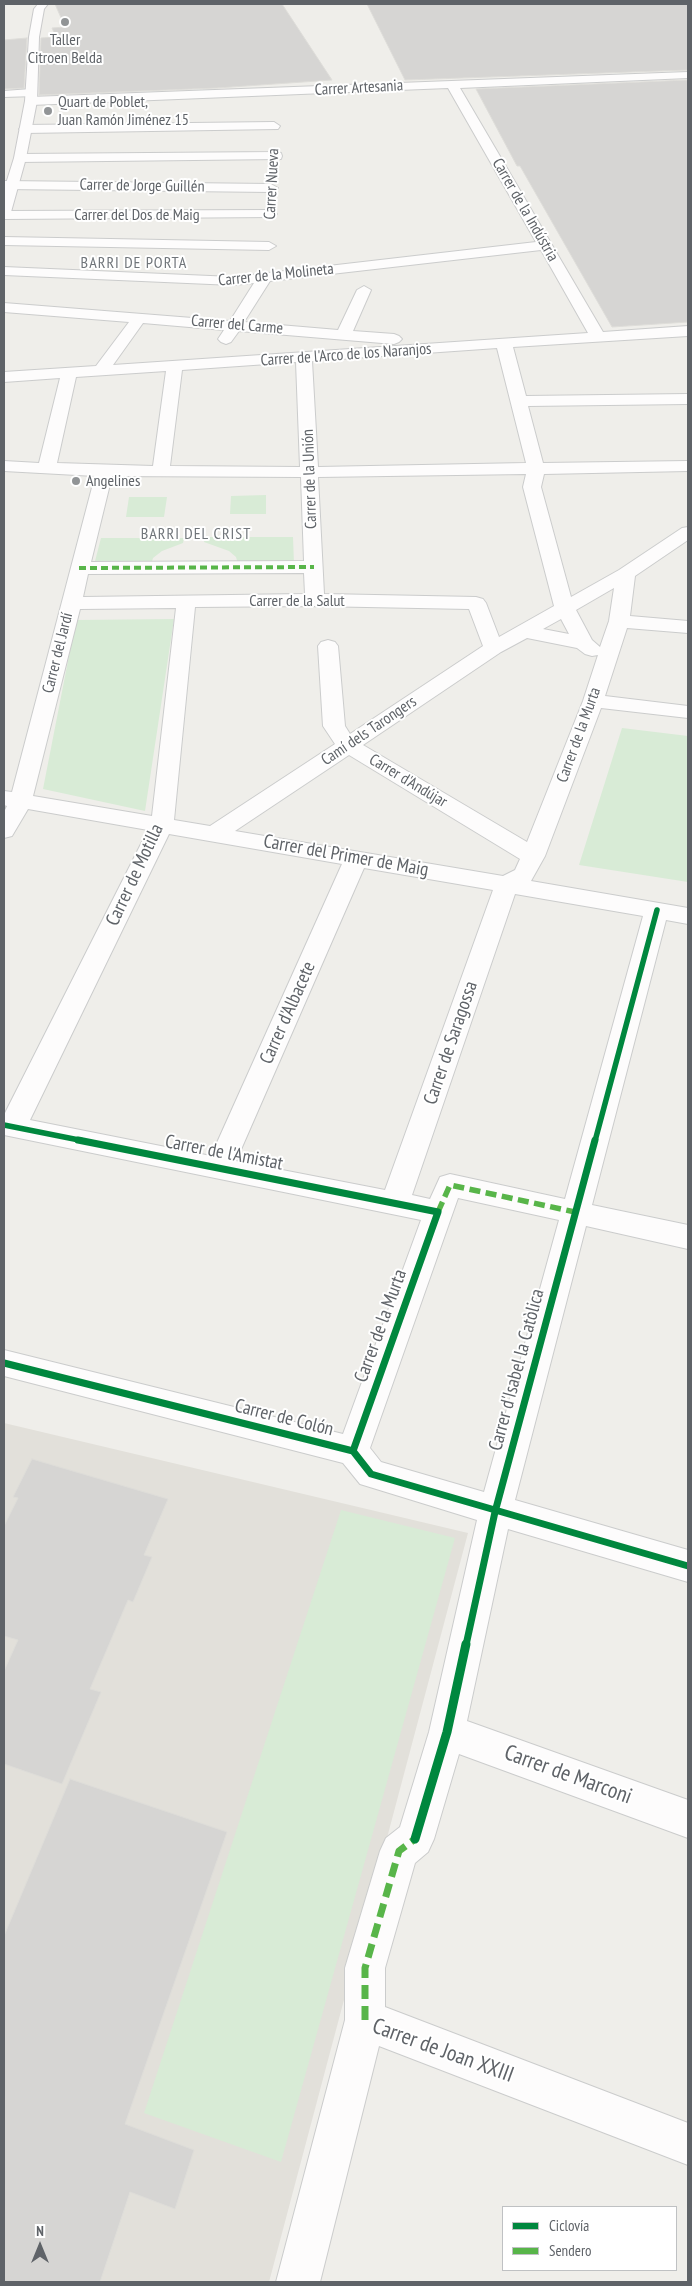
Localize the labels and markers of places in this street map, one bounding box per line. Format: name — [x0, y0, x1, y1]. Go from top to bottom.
marker: Taller Citroen Belda — [59, 16, 71, 28]
place label: Taller Citroen Belda — [28, 30, 102, 68]
place label: Quart de Poblet, Juan Ramón Jiménez 15 — [58, 92, 189, 130]
marker: Quart de Poblet, Juan Ramón Jiménez 15 — [42, 105, 54, 117]
place label: Angelines — [86, 471, 140, 491]
marker: Angelines — [70, 475, 82, 487]

